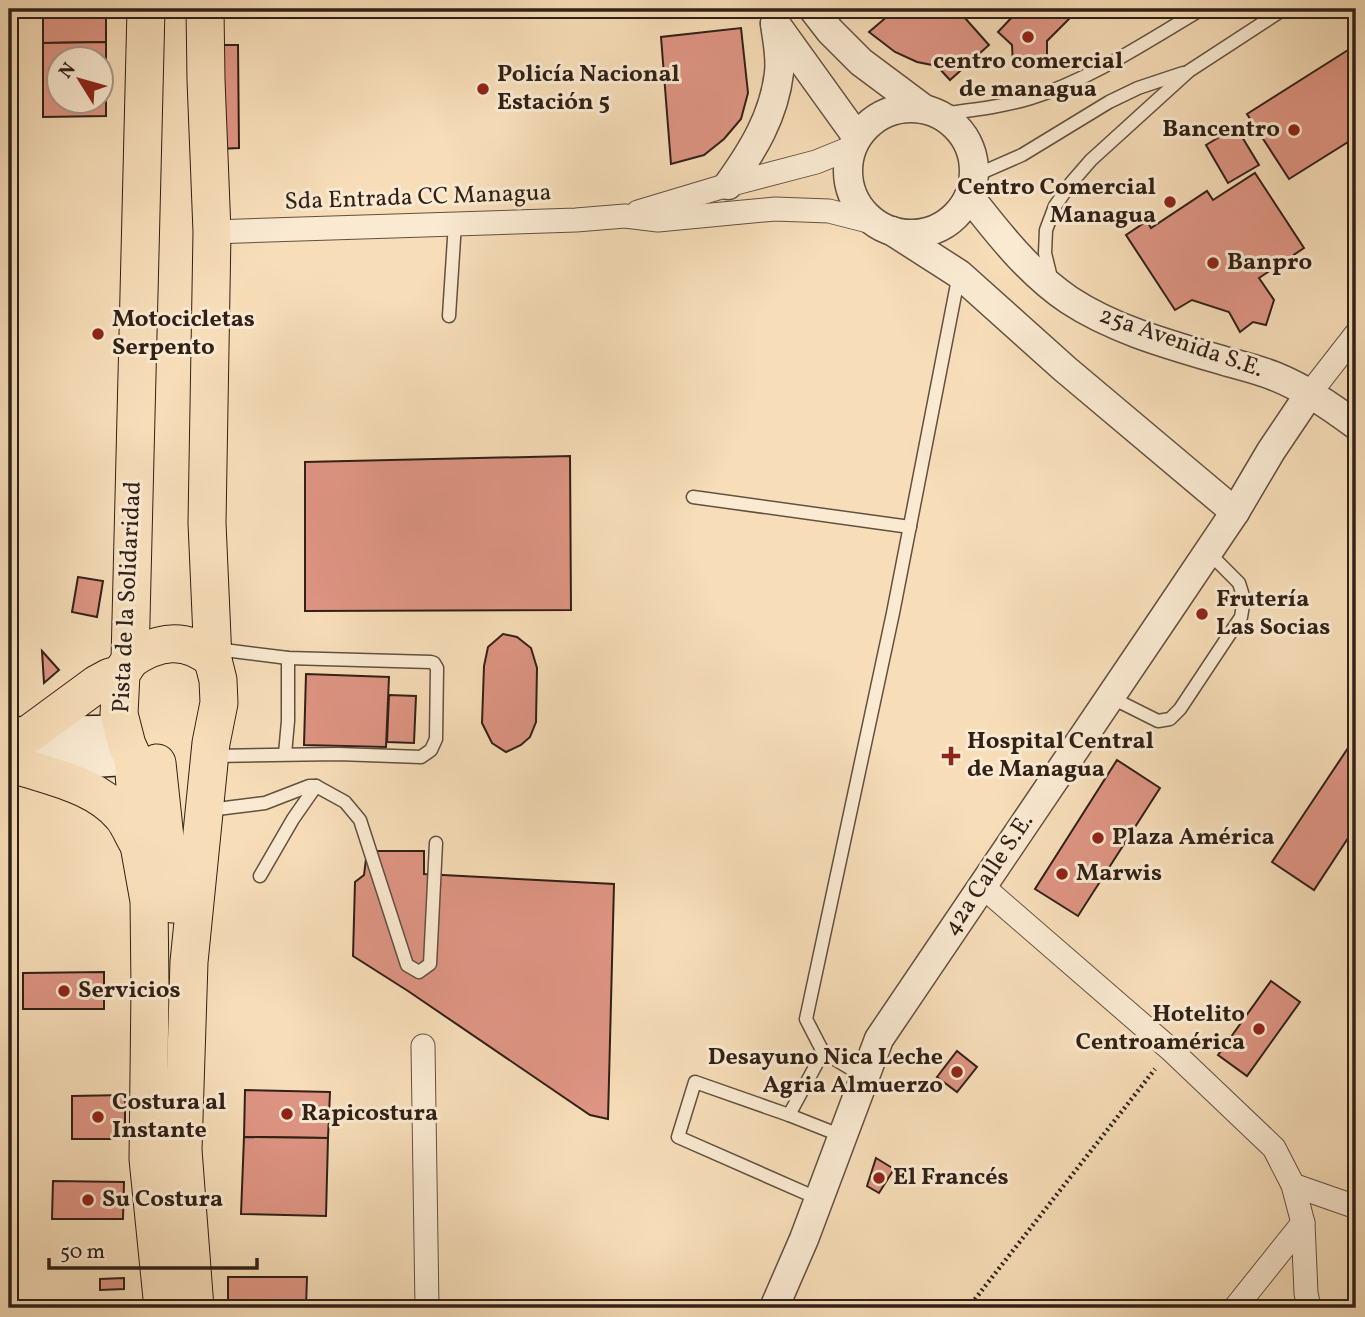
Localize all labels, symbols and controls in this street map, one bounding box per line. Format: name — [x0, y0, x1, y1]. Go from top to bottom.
marker: centro comercial de managua — [1020, 29, 1036, 45]
place label: centro comercial de managua — [933, 45, 1123, 107]
north arrow — [46, 46, 116, 116]
text: N — [53, 57, 83, 84]
place label: Policía Nacional Estación 5 — [497, 58, 680, 120]
marker: Policía Nacional Estación 5 — [475, 81, 491, 97]
place label: Bancentro — [1162, 113, 1280, 147]
marker: Bancentro — [1286, 122, 1302, 138]
place label: Centro Comercial Managua — [957, 171, 1156, 233]
street label: Sda Entrada CC Managua — [284, 176, 552, 220]
marker: Centro Comercial Managua — [1162, 194, 1178, 210]
place label: Banpro — [1227, 246, 1312, 280]
marker: Banpro — [1205, 255, 1221, 271]
street label: 25a Avenida S.E. — [1094, 299, 1268, 387]
place label: Motocicletas Serpento — [112, 303, 255, 365]
marker: Motocicletas Serpento — [90, 326, 106, 342]
street label: Pista de la Solidaridad — [105, 480, 151, 714]
place label: Frutería Las Socias — [1216, 583, 1330, 645]
marker: Frutería Las Socias — [1194, 606, 1210, 622]
place label: Hospital Central de Managua — [967, 725, 1154, 787]
marker: Hospital Central de Managua — [941, 746, 961, 766]
street label: 42a Calle S.E. — [935, 807, 1043, 943]
place label: Plaza América — [1112, 821, 1275, 855]
marker: Plaza América — [1090, 830, 1106, 846]
place label: Marwis — [1076, 857, 1162, 891]
marker: Marwis — [1054, 866, 1070, 882]
place label: Servicios — [78, 974, 181, 1008]
marker: Servicios — [56, 983, 72, 999]
place label: Hotelito Centroamérica — [1076, 998, 1245, 1060]
marker: Hotelito Centroamérica — [1251, 1021, 1267, 1037]
place label: Desayuno Nica Leche Agria Almuerzo — [708, 1041, 943, 1103]
marker: Desayuno Nica Leche Agria Almuerzo — [949, 1064, 965, 1080]
place label: Costura al Instante — [112, 1086, 226, 1148]
place label: Rapicostura — [301, 1097, 438, 1131]
marker: Rapicostura — [279, 1106, 295, 1122]
marker: Costura al Instante — [90, 1109, 106, 1125]
place label: El Francés — [893, 1161, 1009, 1195]
marker: El Francés — [871, 1170, 887, 1186]
place label: Su Costura — [102, 1183, 223, 1217]
marker: Su Costura — [80, 1192, 96, 1208]
scale bar — [49, 1226, 257, 1270]
text: 50 m — [60, 1238, 105, 1267]

